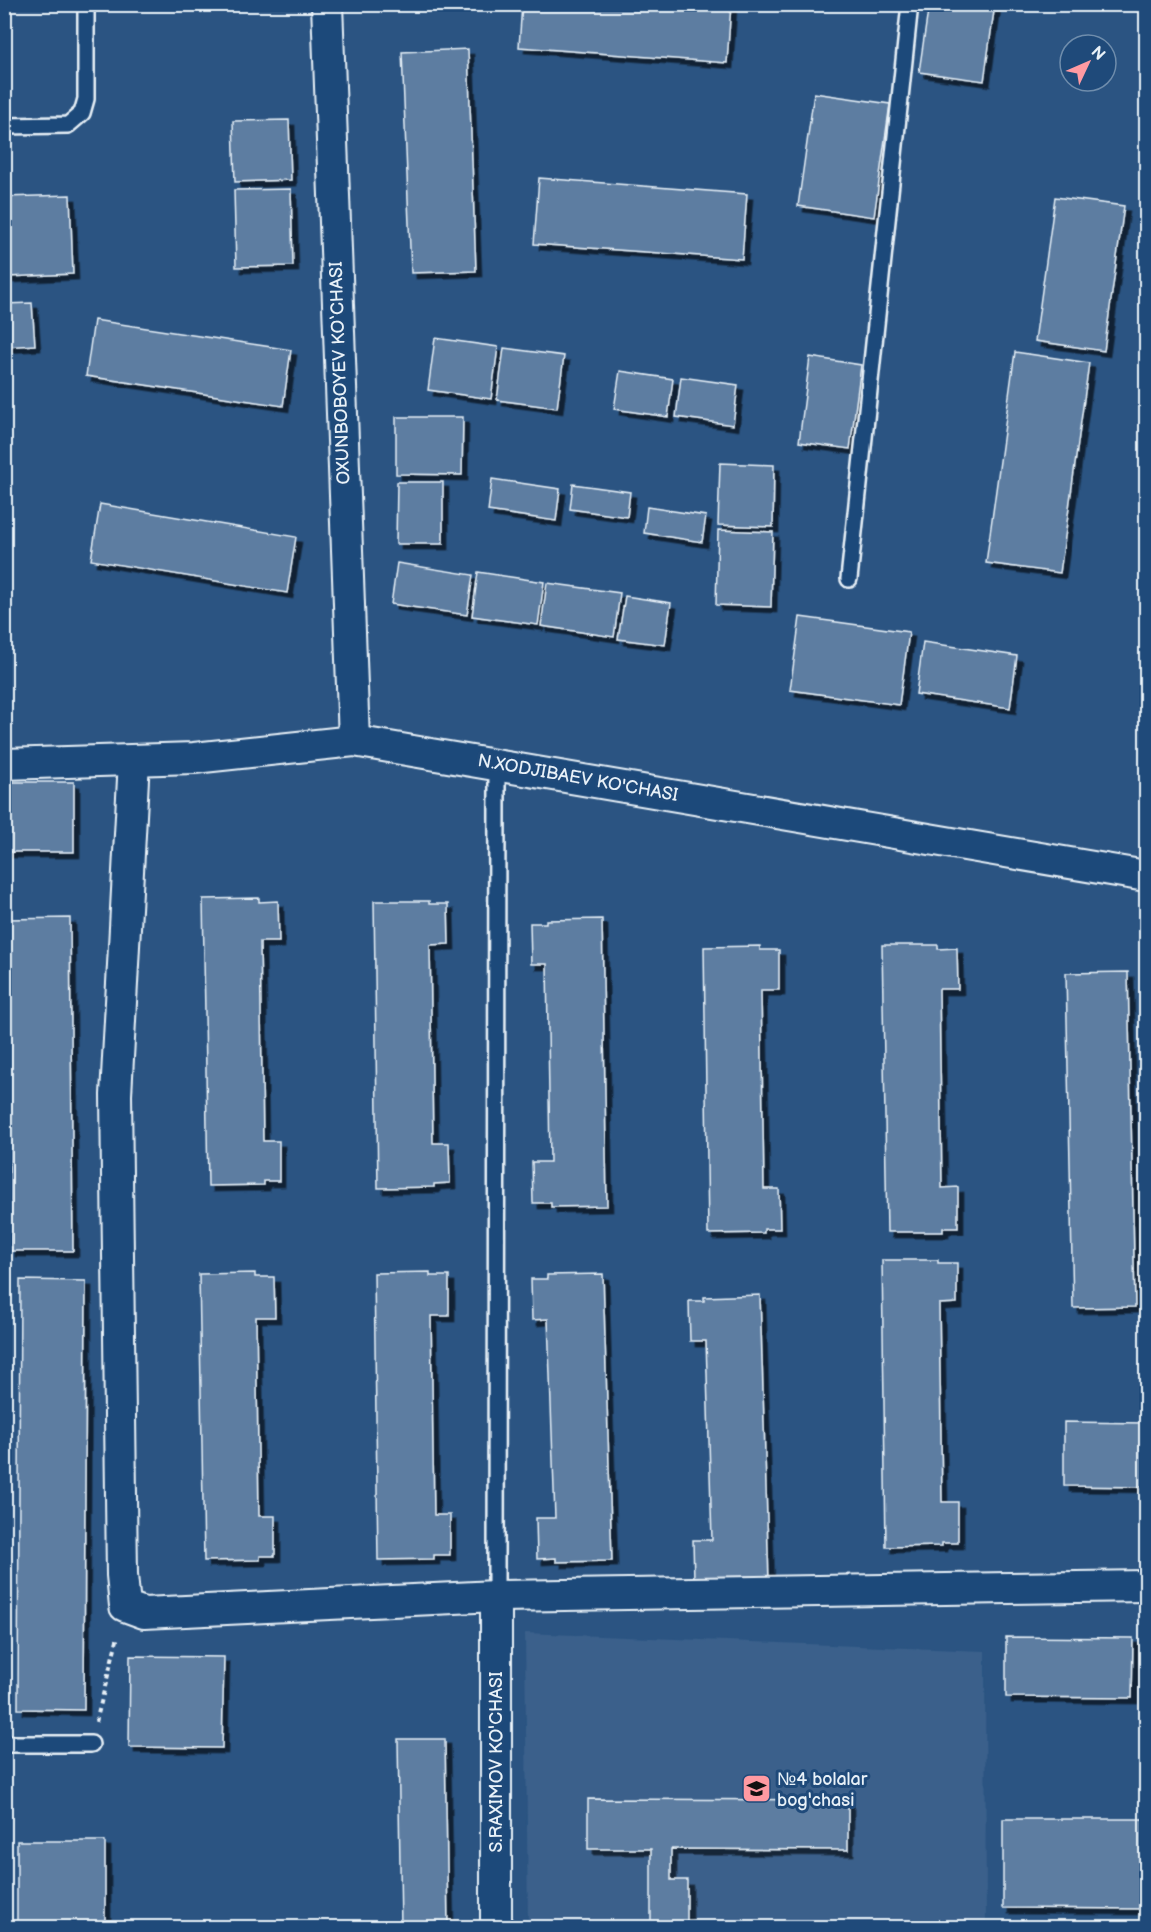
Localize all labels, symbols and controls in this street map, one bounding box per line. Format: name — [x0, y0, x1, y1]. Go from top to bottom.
north arrow — [1058, 33, 1118, 93]
text: N — [1087, 43, 1109, 65]
street label: OXUNBOBOYEV KO‘CHASI — [326, 261, 354, 485]
street label: N.XODJIBAEV KO'CHASI — [476, 750, 680, 806]
street label: S.RAXIMOV KO'CHASI — [486, 1671, 507, 1853]
place label: №4 bolalar bog'chasi — [777, 1769, 868, 1811]
school or university icon: №4 bolalar bog'chasi — [740, 1773, 772, 1805]

